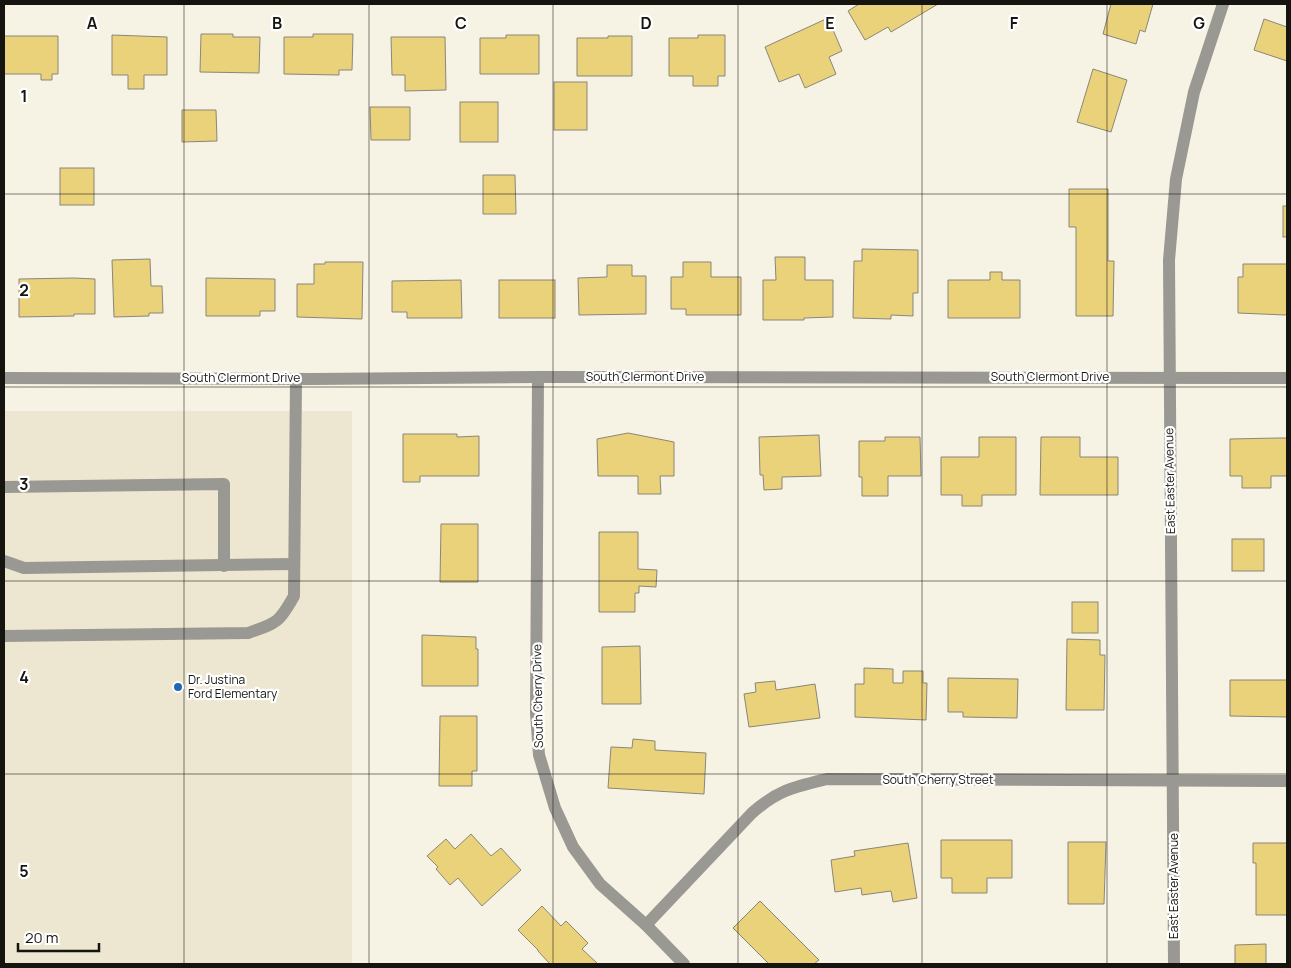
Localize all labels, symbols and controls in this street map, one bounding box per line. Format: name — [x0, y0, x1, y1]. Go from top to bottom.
text: A — [87, 12, 98, 34]
text: B — [272, 12, 282, 34]
text: C — [455, 12, 467, 34]
text: D — [640, 12, 652, 34]
text: E — [825, 12, 835, 34]
text: F — [1010, 12, 1019, 34]
text: G — [1193, 12, 1205, 34]
text: 1 — [20, 85, 28, 107]
text: 2 — [19, 279, 29, 301]
street label: South Clermont Drive — [586, 368, 704, 385]
street label: South Clermont Drive — [991, 368, 1109, 385]
street label: South Clermont Drive — [182, 369, 300, 386]
street label: East Easter Avenue — [1160, 428, 1179, 534]
text: 3 — [19, 473, 29, 495]
street label: South Cherry Drive — [528, 644, 547, 748]
text: 4 — [19, 666, 29, 688]
place label: Dr. Justina Ford Elementary — [188, 671, 278, 702]
marker: Dr. Justina Ford Elementary — [172, 681, 184, 693]
street label: South Cherry Street — [882, 771, 994, 788]
street label: East Easter Avenue — [1165, 833, 1182, 939]
text: 5 — [19, 860, 29, 882]
scale bar — [18, 920, 99, 952]
text: 20 m — [25, 927, 58, 948]

